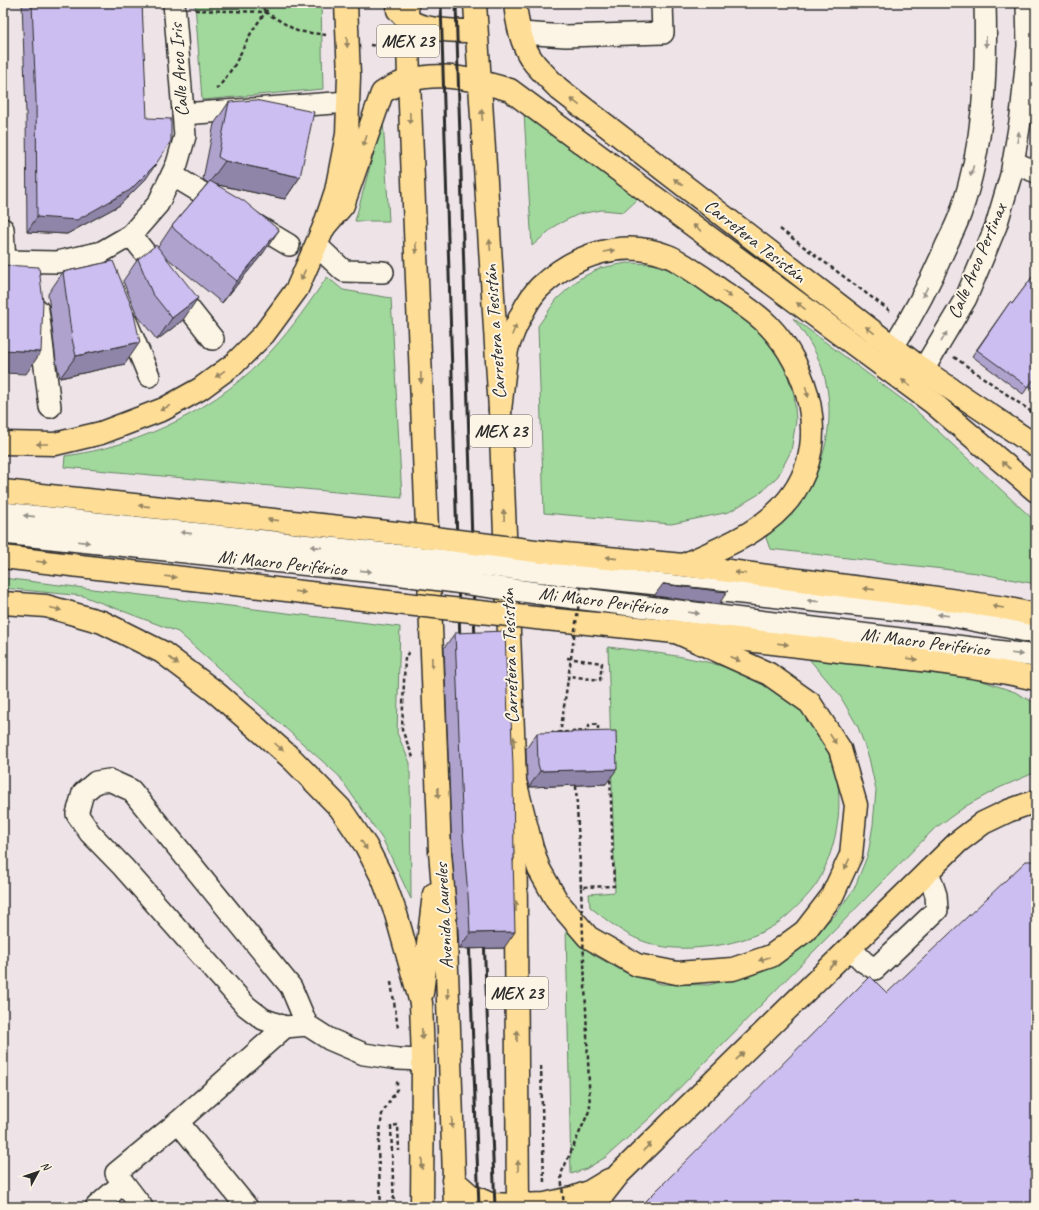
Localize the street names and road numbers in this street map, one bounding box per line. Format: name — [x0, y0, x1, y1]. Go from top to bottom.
street label: Calle Arco Iris — [164, 21, 194, 117]
road number: MEX 23 — [377, 25, 439, 57]
street label: Carretera Tesistán — [699, 194, 811, 288]
street label: Calle Arco Pertinax — [942, 198, 1013, 322]
street label: Carretera a Tesistán — [478, 263, 512, 400]
road number: MEX 23 — [470, 415, 532, 447]
street label: Mi Macro Periférico — [217, 544, 350, 582]
street label: Mi Macro Periférico — [537, 581, 671, 621]
street label: Carretera a Tesistán — [496, 588, 524, 724]
street label: Mi Macro Periférico — [859, 622, 993, 662]
street label: Avenida Laureles — [429, 861, 459, 970]
road number: MEX 23 — [486, 977, 548, 1009]

